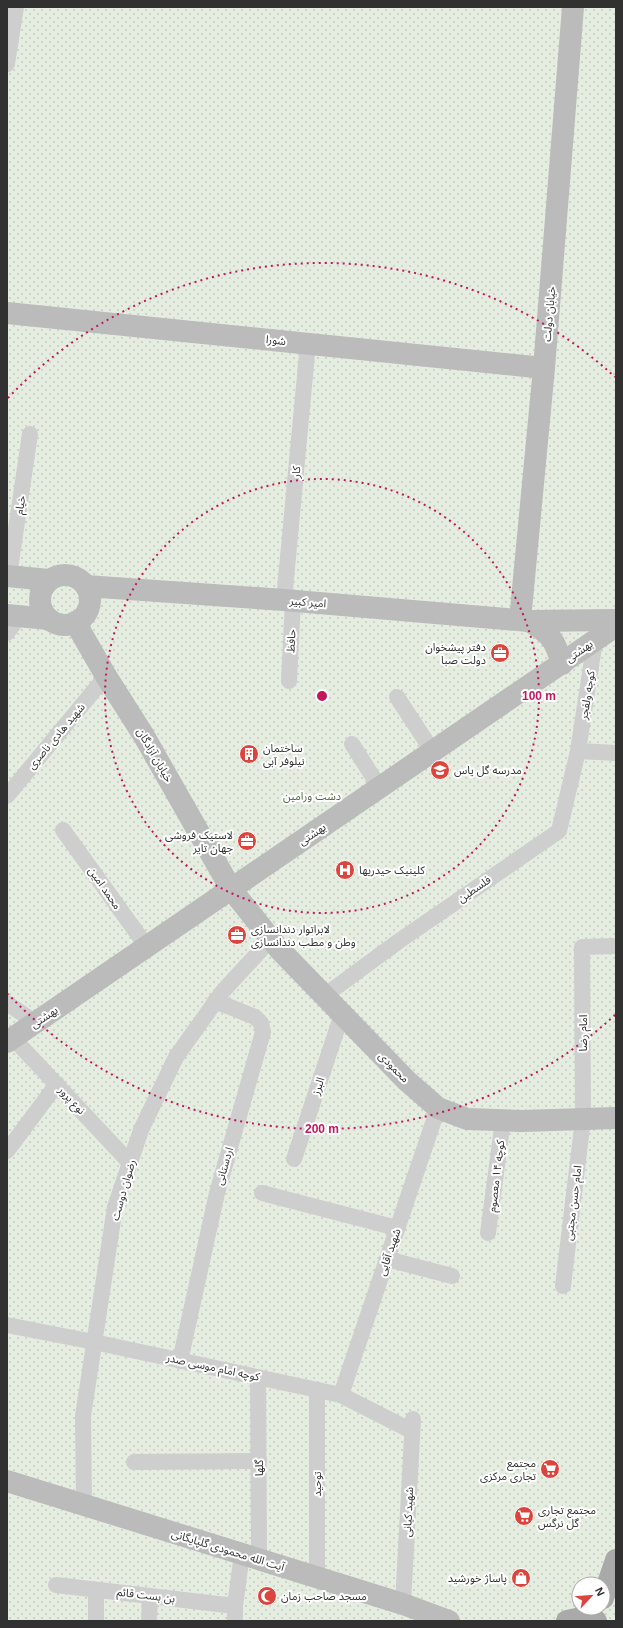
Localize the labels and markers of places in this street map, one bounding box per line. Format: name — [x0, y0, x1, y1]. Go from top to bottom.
place label: دفتر پیشخوان دولت صبا — [425, 641, 486, 667]
office icon: دفتر پیشخوان دولت صبا — [489, 642, 511, 664]
centre of rings — [315, 689, 329, 703]
place label: ساختمان نیلوفر آبی — [263, 742, 305, 768]
building icon: ساختمان نیلوفر آبی — [238, 743, 260, 765]
school or university icon: مدرسه گل یاس — [429, 759, 451, 781]
place label: مدرسه گل یاس — [454, 764, 522, 777]
place label: لاستیک فروشی جهان تایر — [165, 829, 234, 855]
office icon: لاستیک فروشی جهان تایر — [236, 830, 258, 852]
hospital icon: کلینیک حیدریها — [334, 859, 356, 881]
place label: کلینیک حیدریها — [359, 864, 425, 877]
place label: لابراتوار دندانسازی وطن و مطب دندانسازی — [251, 923, 356, 949]
office icon: لابراتوار دندانسازی وطن و مطب دندانسازی — [226, 924, 248, 946]
place label: مجتمع تجاری مرکزی — [480, 1457, 536, 1483]
supermarket icon: مجتمع تجاری مرکزی — [539, 1458, 561, 1480]
place label: مجتمع تجاری گل نرگس — [538, 1504, 596, 1530]
supermarket icon: مجتمع تجاری گل نرگس — [513, 1505, 535, 1527]
shop icon: پاساژ خورشید — [510, 1567, 532, 1589]
place label: پاساژ خورشید — [448, 1572, 507, 1586]
mosque icon: مسجد صاحب زمان — [256, 1585, 278, 1607]
place label: مسجد صاحب زمان — [281, 1590, 367, 1603]

